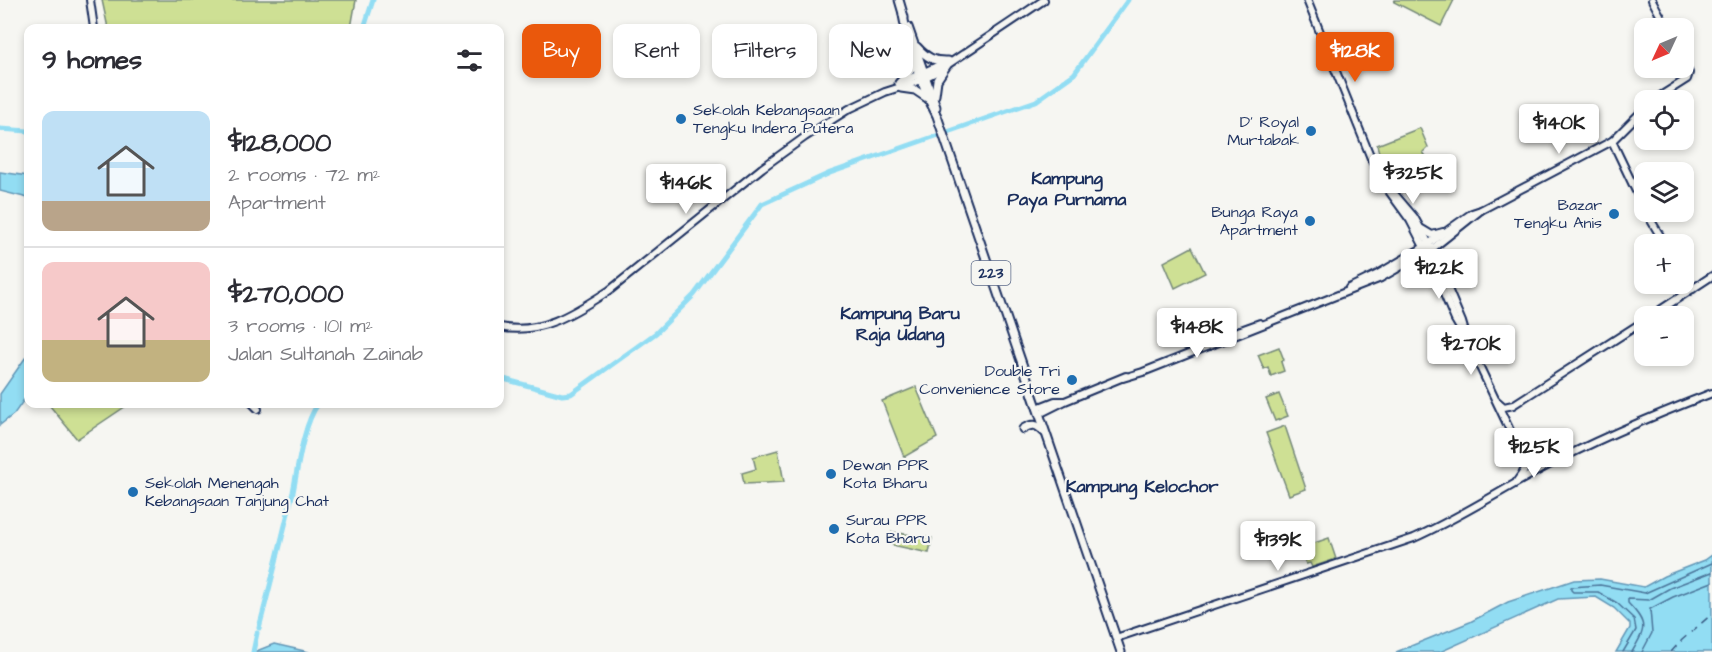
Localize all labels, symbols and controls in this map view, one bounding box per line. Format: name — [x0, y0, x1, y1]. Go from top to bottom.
north arrow — [1634, 18, 1694, 78]
map controls — [1634, 18, 1694, 366]
chip: Buy — [522, 24, 601, 78]
chip: Rent — [613, 24, 700, 78]
chip: Filters — [712, 24, 817, 78]
chip: New — [829, 24, 913, 78]
pin: $128K — [1313, 32, 1397, 83]
text: $128K — [1330, 37, 1380, 65]
text: 9 homes — [42, 42, 142, 78]
icon: filters — [453, 44, 486, 77]
button: locate — [1634, 90, 1694, 150]
place label: Sekolah Kebangsaan Tengku Indera Putera — [693, 99, 853, 140]
pin: $140K — [1517, 104, 1601, 155]
text: $140K — [1533, 109, 1585, 137]
place label: D' Royal Murtabak — [1227, 111, 1299, 151]
marker: Sekolah Kebangsaan Tengku Indera Putera — [674, 112, 688, 126]
marker: D' Royal Murtabak — [1304, 124, 1318, 138]
text: $128,000 — [228, 125, 331, 161]
icon: home — [90, 135, 162, 207]
pin: $325K — [1371, 154, 1455, 205]
text: $325K — [1383, 159, 1443, 187]
text: 2 rooms · 72 m² — [228, 161, 380, 189]
button: layers — [1634, 162, 1694, 222]
pin: $146K — [644, 164, 728, 215]
district label: Kampung Paya Purnama — [1008, 166, 1127, 213]
text: $146K — [660, 169, 712, 197]
text: Apartment — [228, 189, 326, 217]
place label: Bazar Tengku Anis — [1514, 194, 1602, 235]
place label: Bunga Raya Apartment — [1211, 201, 1299, 241]
marker: Bazar Tengku Anis — [1607, 207, 1621, 221]
marker: Bunga Raya Apartment — [1303, 214, 1317, 228]
button: + — [1634, 234, 1694, 294]
pin: $122K — [1397, 249, 1481, 300]
text: $122K — [1415, 254, 1463, 282]
road number: 223 — [972, 261, 1010, 285]
text: $270,000 — [228, 276, 344, 312]
icon: home — [90, 286, 162, 358]
district label: Kampung Baru Raja Udang — [840, 301, 960, 348]
button: − — [1634, 306, 1694, 366]
pin: $148K — [1155, 308, 1239, 359]
text: 3 rooms · 101 m² — [228, 312, 373, 340]
text: $148K — [1171, 313, 1223, 341]
pin: $270K — [1429, 325, 1513, 376]
text: $270K — [1441, 330, 1501, 358]
text: Jalan Sultanah Zainab — [228, 340, 423, 368]
place label: Double Tri Convenience Store — [919, 360, 1061, 400]
marker: Double Tri Convenience Store — [1065, 373, 1079, 387]
pin: $125K — [1492, 428, 1576, 479]
text: $125K — [1508, 433, 1560, 461]
place label: Dewan PPR Kota Bharu — [843, 454, 929, 494]
marker: Dewan PPR Kota Bharu — [824, 467, 838, 481]
place label: Sekolah Menengah Kebangsaan Tanjung Chat — [145, 472, 330, 513]
district label: Kampung Kelochor — [1066, 474, 1218, 500]
marker: Sekolah Menengah Kebangsaan Tanjung Chat — [126, 485, 140, 499]
place label: Surau PPR Kota Bharu — [846, 509, 930, 549]
pin: $139K — [1236, 521, 1320, 572]
marker: Surau PPR Kota Bharu — [827, 522, 841, 536]
text: $139K — [1254, 526, 1302, 554]

